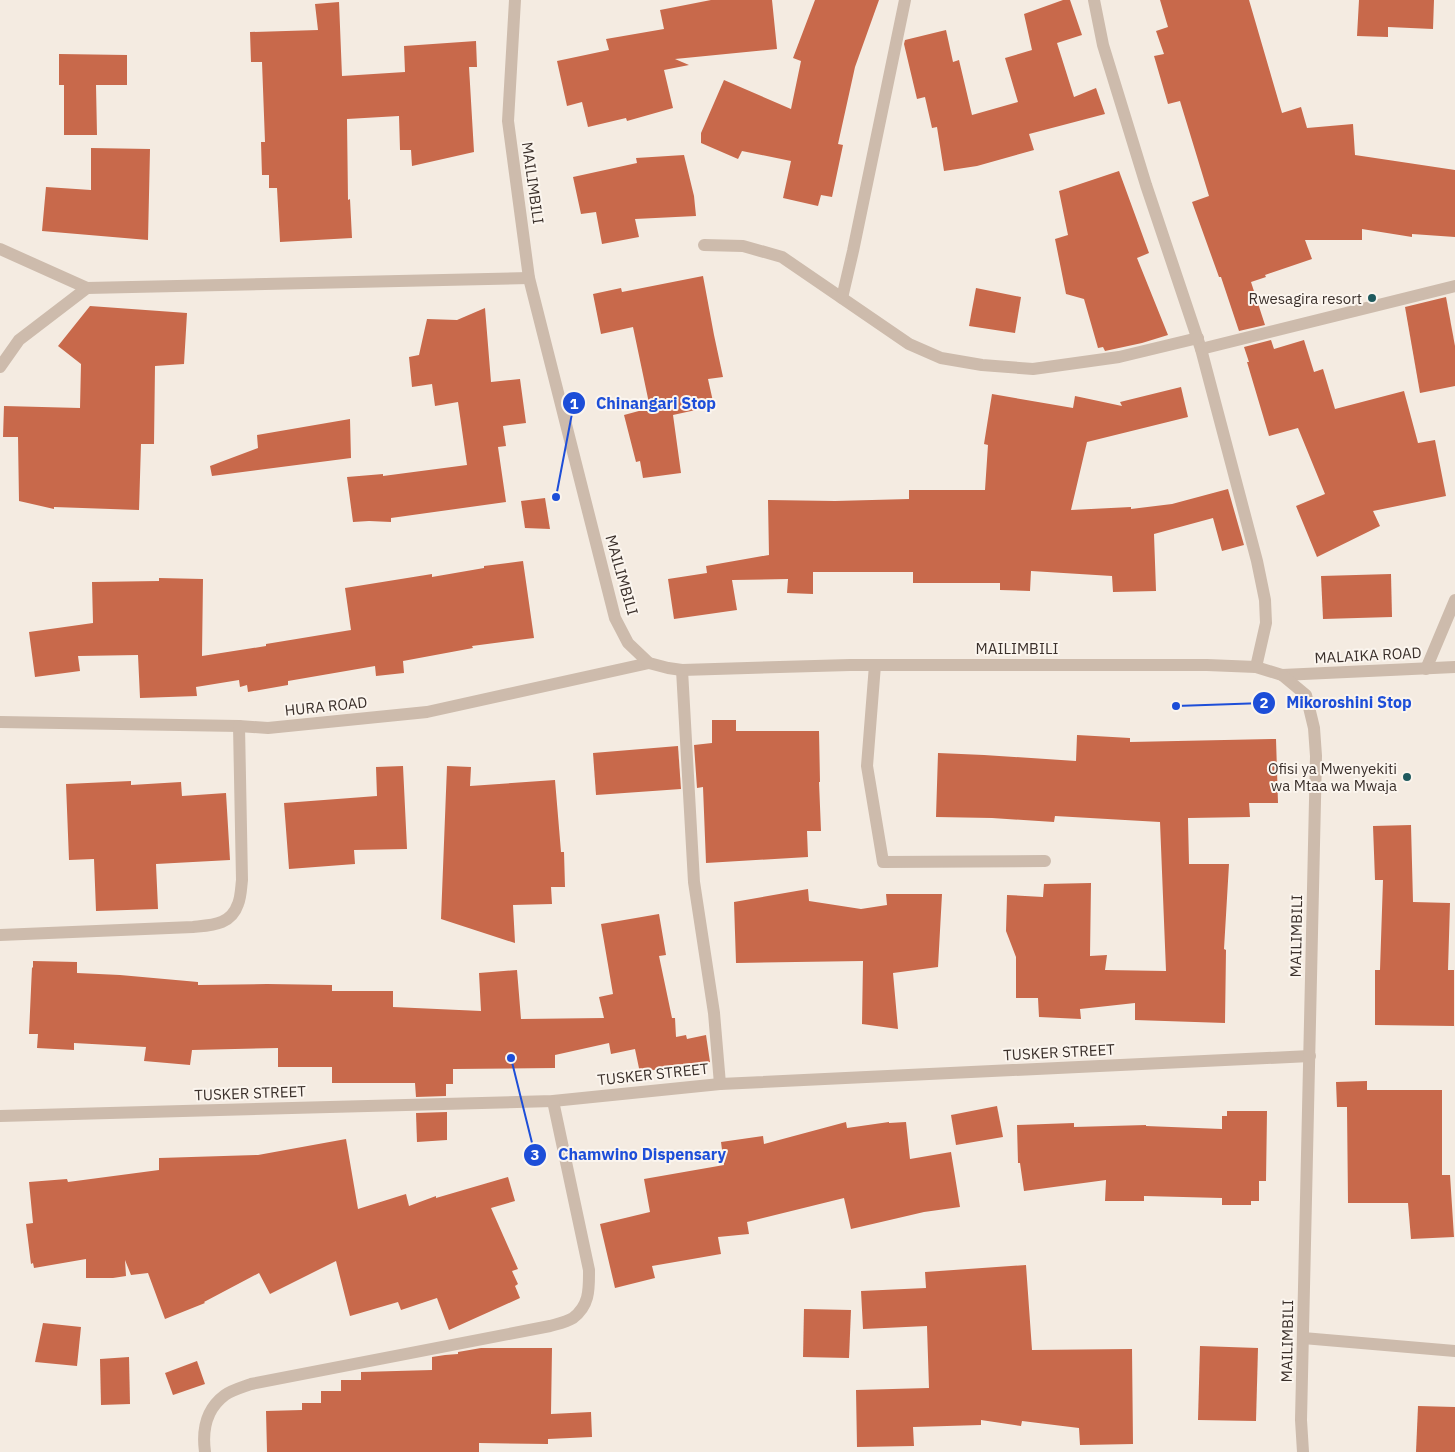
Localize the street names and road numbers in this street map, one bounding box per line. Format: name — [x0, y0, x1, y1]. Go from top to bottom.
street label: MAILIMBILI — [518, 141, 548, 225]
street label: MAILIMBILI — [601, 533, 643, 617]
street label: MAILIMBILI — [976, 639, 1058, 658]
street label: MALAIKA ROAD — [1314, 643, 1422, 667]
street label: HURA ROAD — [284, 692, 368, 720]
street label: MAILIMBILI — [1286, 894, 1306, 978]
street label: TUSKER STREET — [1003, 1040, 1116, 1064]
street label: TUSKER STREET — [596, 1059, 710, 1089]
street label: TUSKER STREET — [194, 1082, 307, 1104]
street label: MAILIMBILI — [1277, 1299, 1297, 1383]

